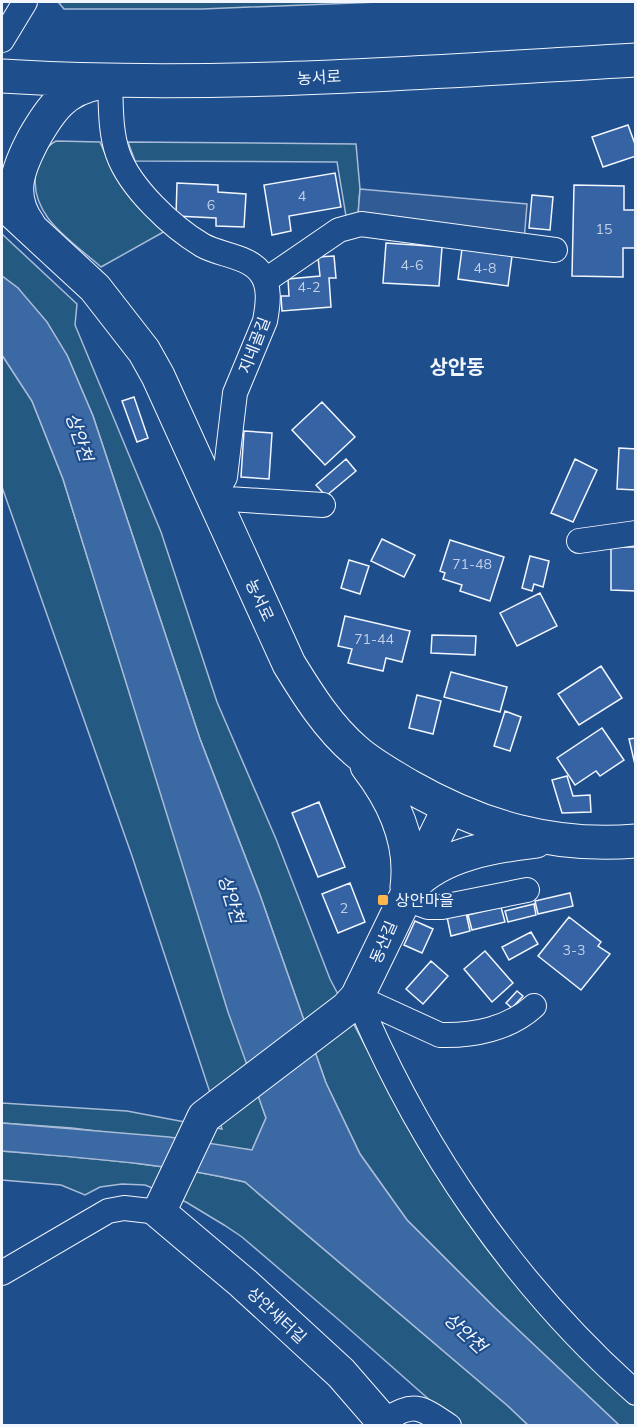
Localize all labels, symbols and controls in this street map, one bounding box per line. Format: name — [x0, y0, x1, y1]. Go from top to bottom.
street label: 농서로 — [296, 66, 342, 88]
house number: 4 — [298, 187, 307, 205]
house number: 6 — [207, 196, 215, 214]
house number: 15 — [596, 220, 612, 238]
house number: 4-6 — [401, 256, 423, 274]
house number: 4-8 — [474, 259, 496, 277]
house number: 4-2 — [298, 278, 320, 296]
street label: 지네골길 — [234, 314, 274, 376]
district label: 상안동 — [429, 354, 485, 379]
water label: 상안천 — [61, 410, 99, 466]
house number: 71-48 — [452, 555, 492, 573]
street label: 농서로 — [242, 576, 279, 624]
house number: 71-44 — [354, 630, 394, 648]
water label: 상안천 — [213, 872, 250, 928]
place label: 상안마을 — [395, 890, 454, 910]
marker: 상안마을 — [376, 893, 390, 907]
house number: 2 — [340, 899, 348, 917]
street label: 동산길 — [365, 918, 401, 966]
house number: 3-3 — [563, 941, 585, 959]
street label: 상안새터길 — [243, 1283, 311, 1347]
water label: 상안천 — [439, 1307, 493, 1360]

